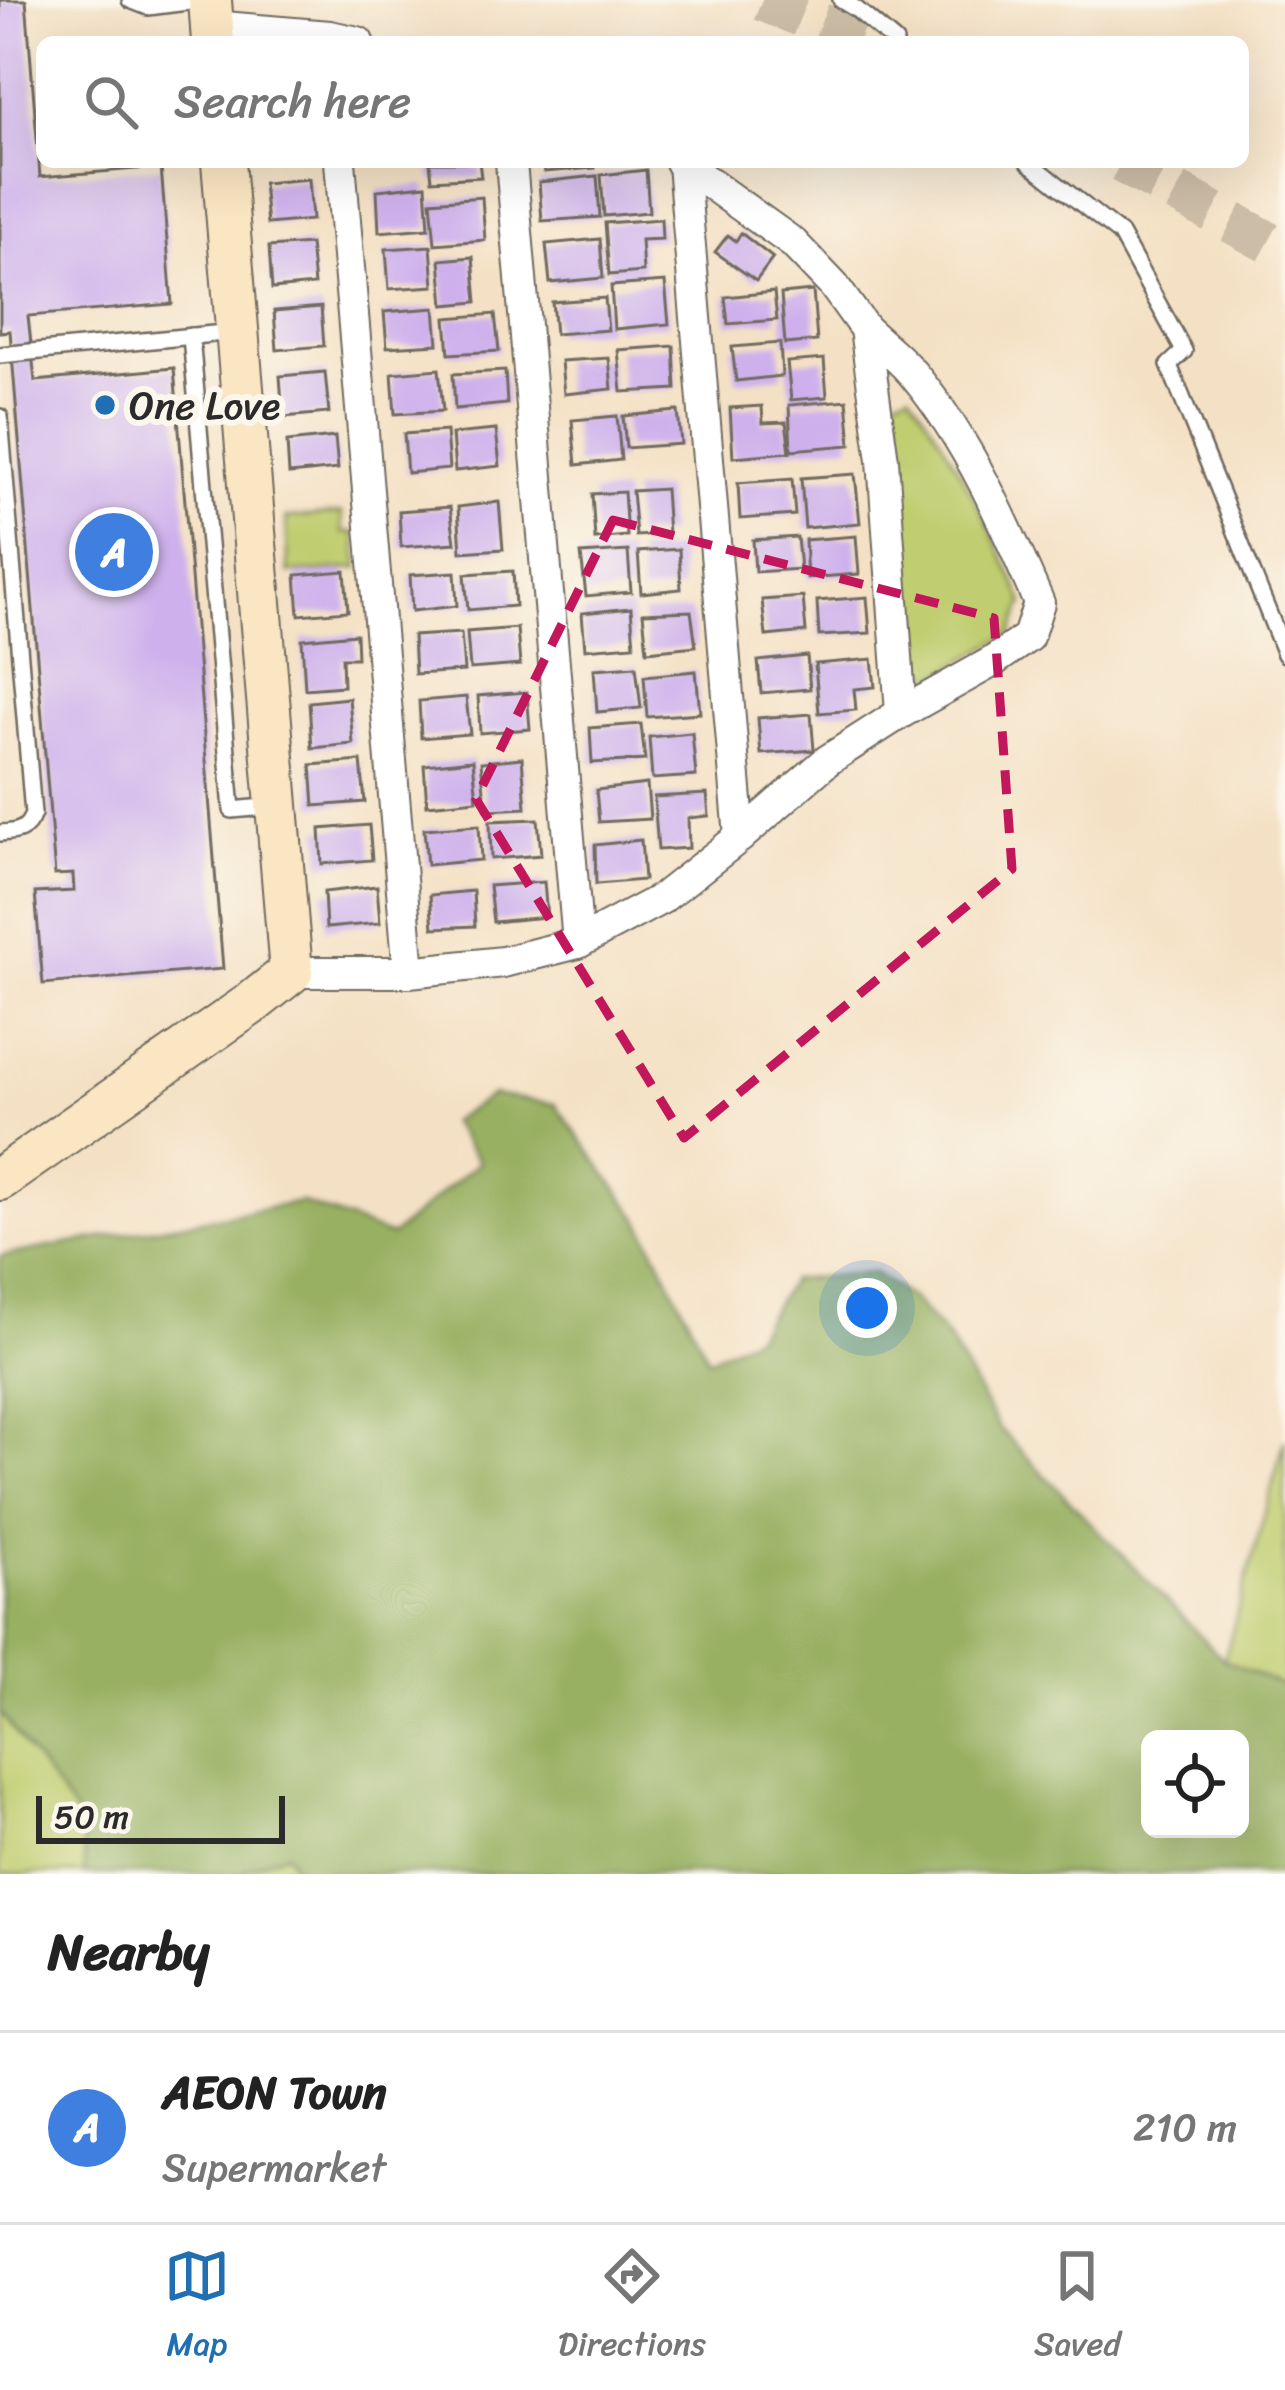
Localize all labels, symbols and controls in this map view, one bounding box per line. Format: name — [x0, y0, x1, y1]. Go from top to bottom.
search box — [36, 36, 1249, 168]
text: Search here — [174, 62, 411, 142]
icon: search — [78, 69, 144, 135]
place label: One Love — [129, 371, 280, 440]
marker: One Love — [92, 392, 118, 418]
pin: A — [75, 507, 153, 597]
your location — [837, 1278, 897, 1338]
map controls — [1141, 1730, 1249, 1838]
button: locate — [1141, 1730, 1249, 1838]
text: 50 m — [54, 1788, 129, 1846]
scale bar — [36, 1790, 285, 1843]
text: Nearby — [48, 1907, 209, 1997]
text: AEON Town — [162, 2053, 387, 2133]
text: A — [74, 2093, 100, 2162]
text: 210 m — [1133, 2093, 1237, 2162]
text: Supermarket — [162, 2133, 386, 2202]
tab: Map — [164, 2243, 230, 2373]
tab: Directions — [558, 2243, 706, 2373]
tab: Saved — [1034, 2243, 1121, 2373]

